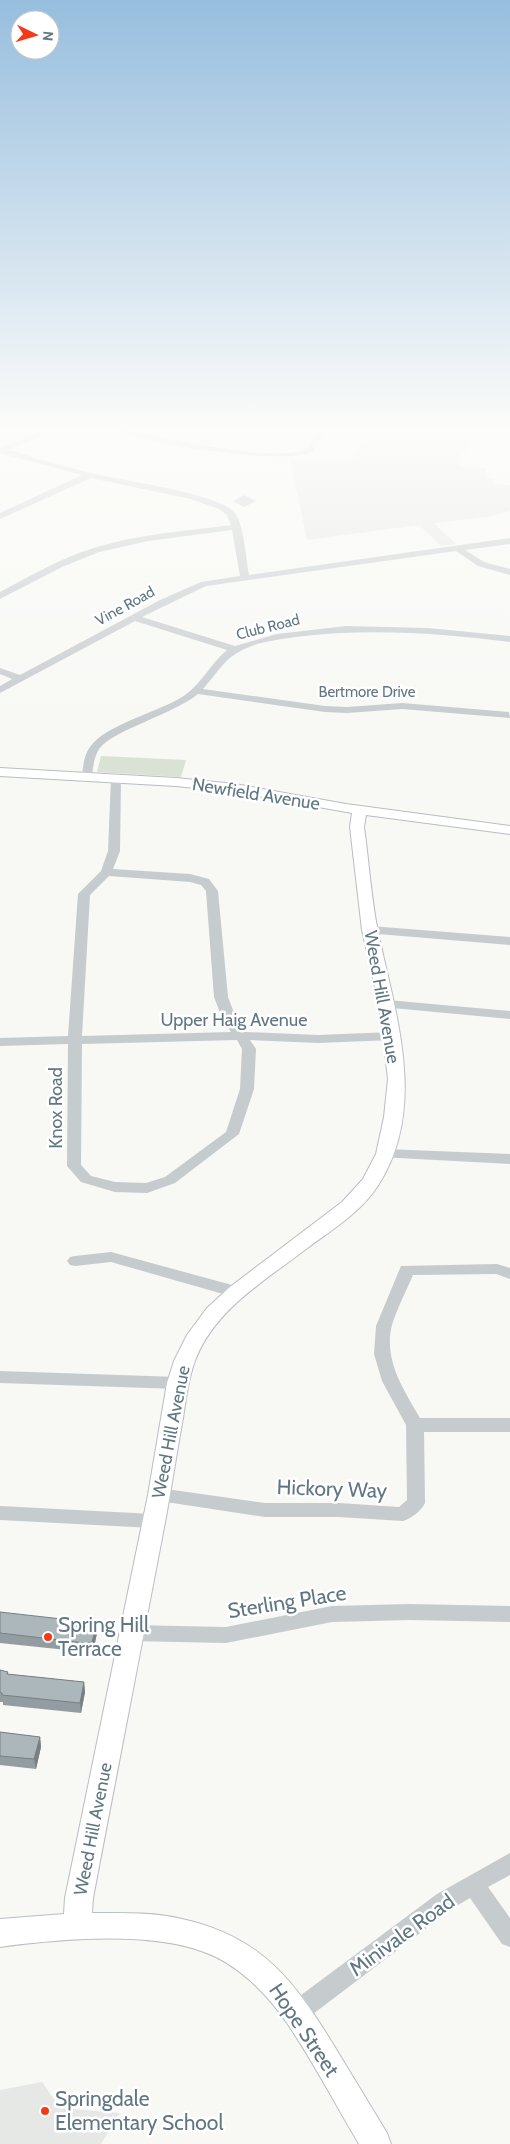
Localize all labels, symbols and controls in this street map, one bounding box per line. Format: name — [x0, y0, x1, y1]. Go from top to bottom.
north arrow — [10, 10, 60, 60]
text: N — [39, 30, 57, 42]
street label: Vine Road — [92, 582, 158, 630]
street label: Club Road — [234, 610, 302, 644]
street label: Bertmore Drive — [318, 683, 416, 701]
street label: Newfield Avenue — [191, 773, 321, 815]
street label: Weed Hill Avenue — [359, 929, 405, 1065]
street label: Upper Haig Avenue — [161, 1009, 307, 1031]
street label: Knox Road — [45, 1067, 67, 1149]
street label: Weed Hill Avenue — [147, 1364, 195, 1500]
street label: Hickory Way — [276, 1474, 388, 1503]
street label: Sterling Place — [226, 1580, 348, 1623]
place label: Spring Hill Terrace — [58, 1612, 149, 1661]
marker: Spring Hill Terrace — [42, 1631, 54, 1643]
street label: Weed Hill Avenue — [69, 1761, 117, 1897]
street label: Minivale Road — [344, 1888, 459, 1981]
street label: Hope Street — [264, 1978, 345, 2081]
place label: Springdale Elementary School — [55, 2086, 223, 2135]
marker: Springdale Elementary School — [39, 2105, 51, 2117]

